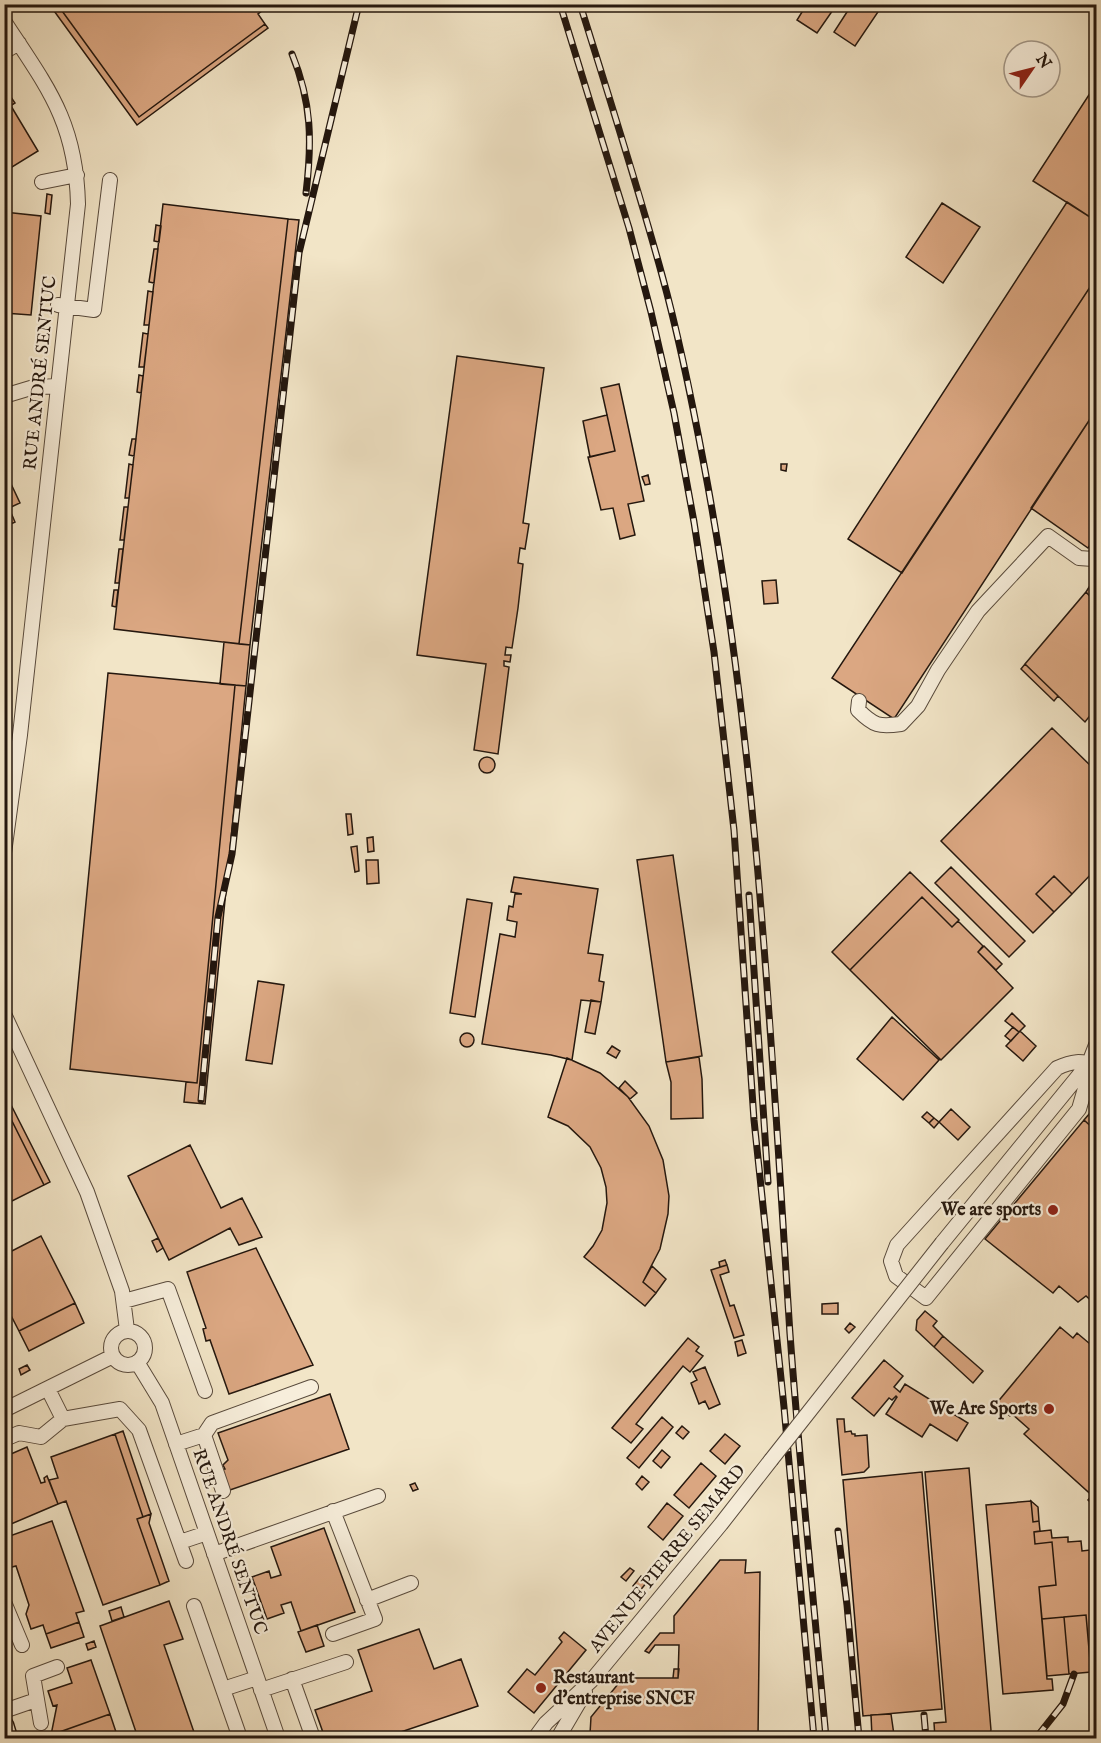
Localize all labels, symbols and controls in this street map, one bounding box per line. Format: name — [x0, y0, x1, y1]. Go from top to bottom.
north arrow — [1002, 39, 1062, 99]
text: N — [1030, 49, 1055, 73]
street label: RUE ANDRÉ SENTUC — [17, 274, 63, 471]
place label: We are sports — [940, 1199, 1042, 1222]
marker: We are sports — [1046, 1203, 1060, 1217]
place label: We Are Sports — [929, 1398, 1038, 1421]
marker: We Are Sports — [1042, 1402, 1056, 1416]
street label: RUE ANDRÉ SENTUC — [186, 1445, 274, 1638]
street label: AVENUE PIERRE SEMARD — [584, 1460, 751, 1659]
place label: Restaurant d'entreprise SNCF — [553, 1667, 695, 1711]
marker: Restaurant d'entreprise SNCF — [534, 1681, 548, 1695]

